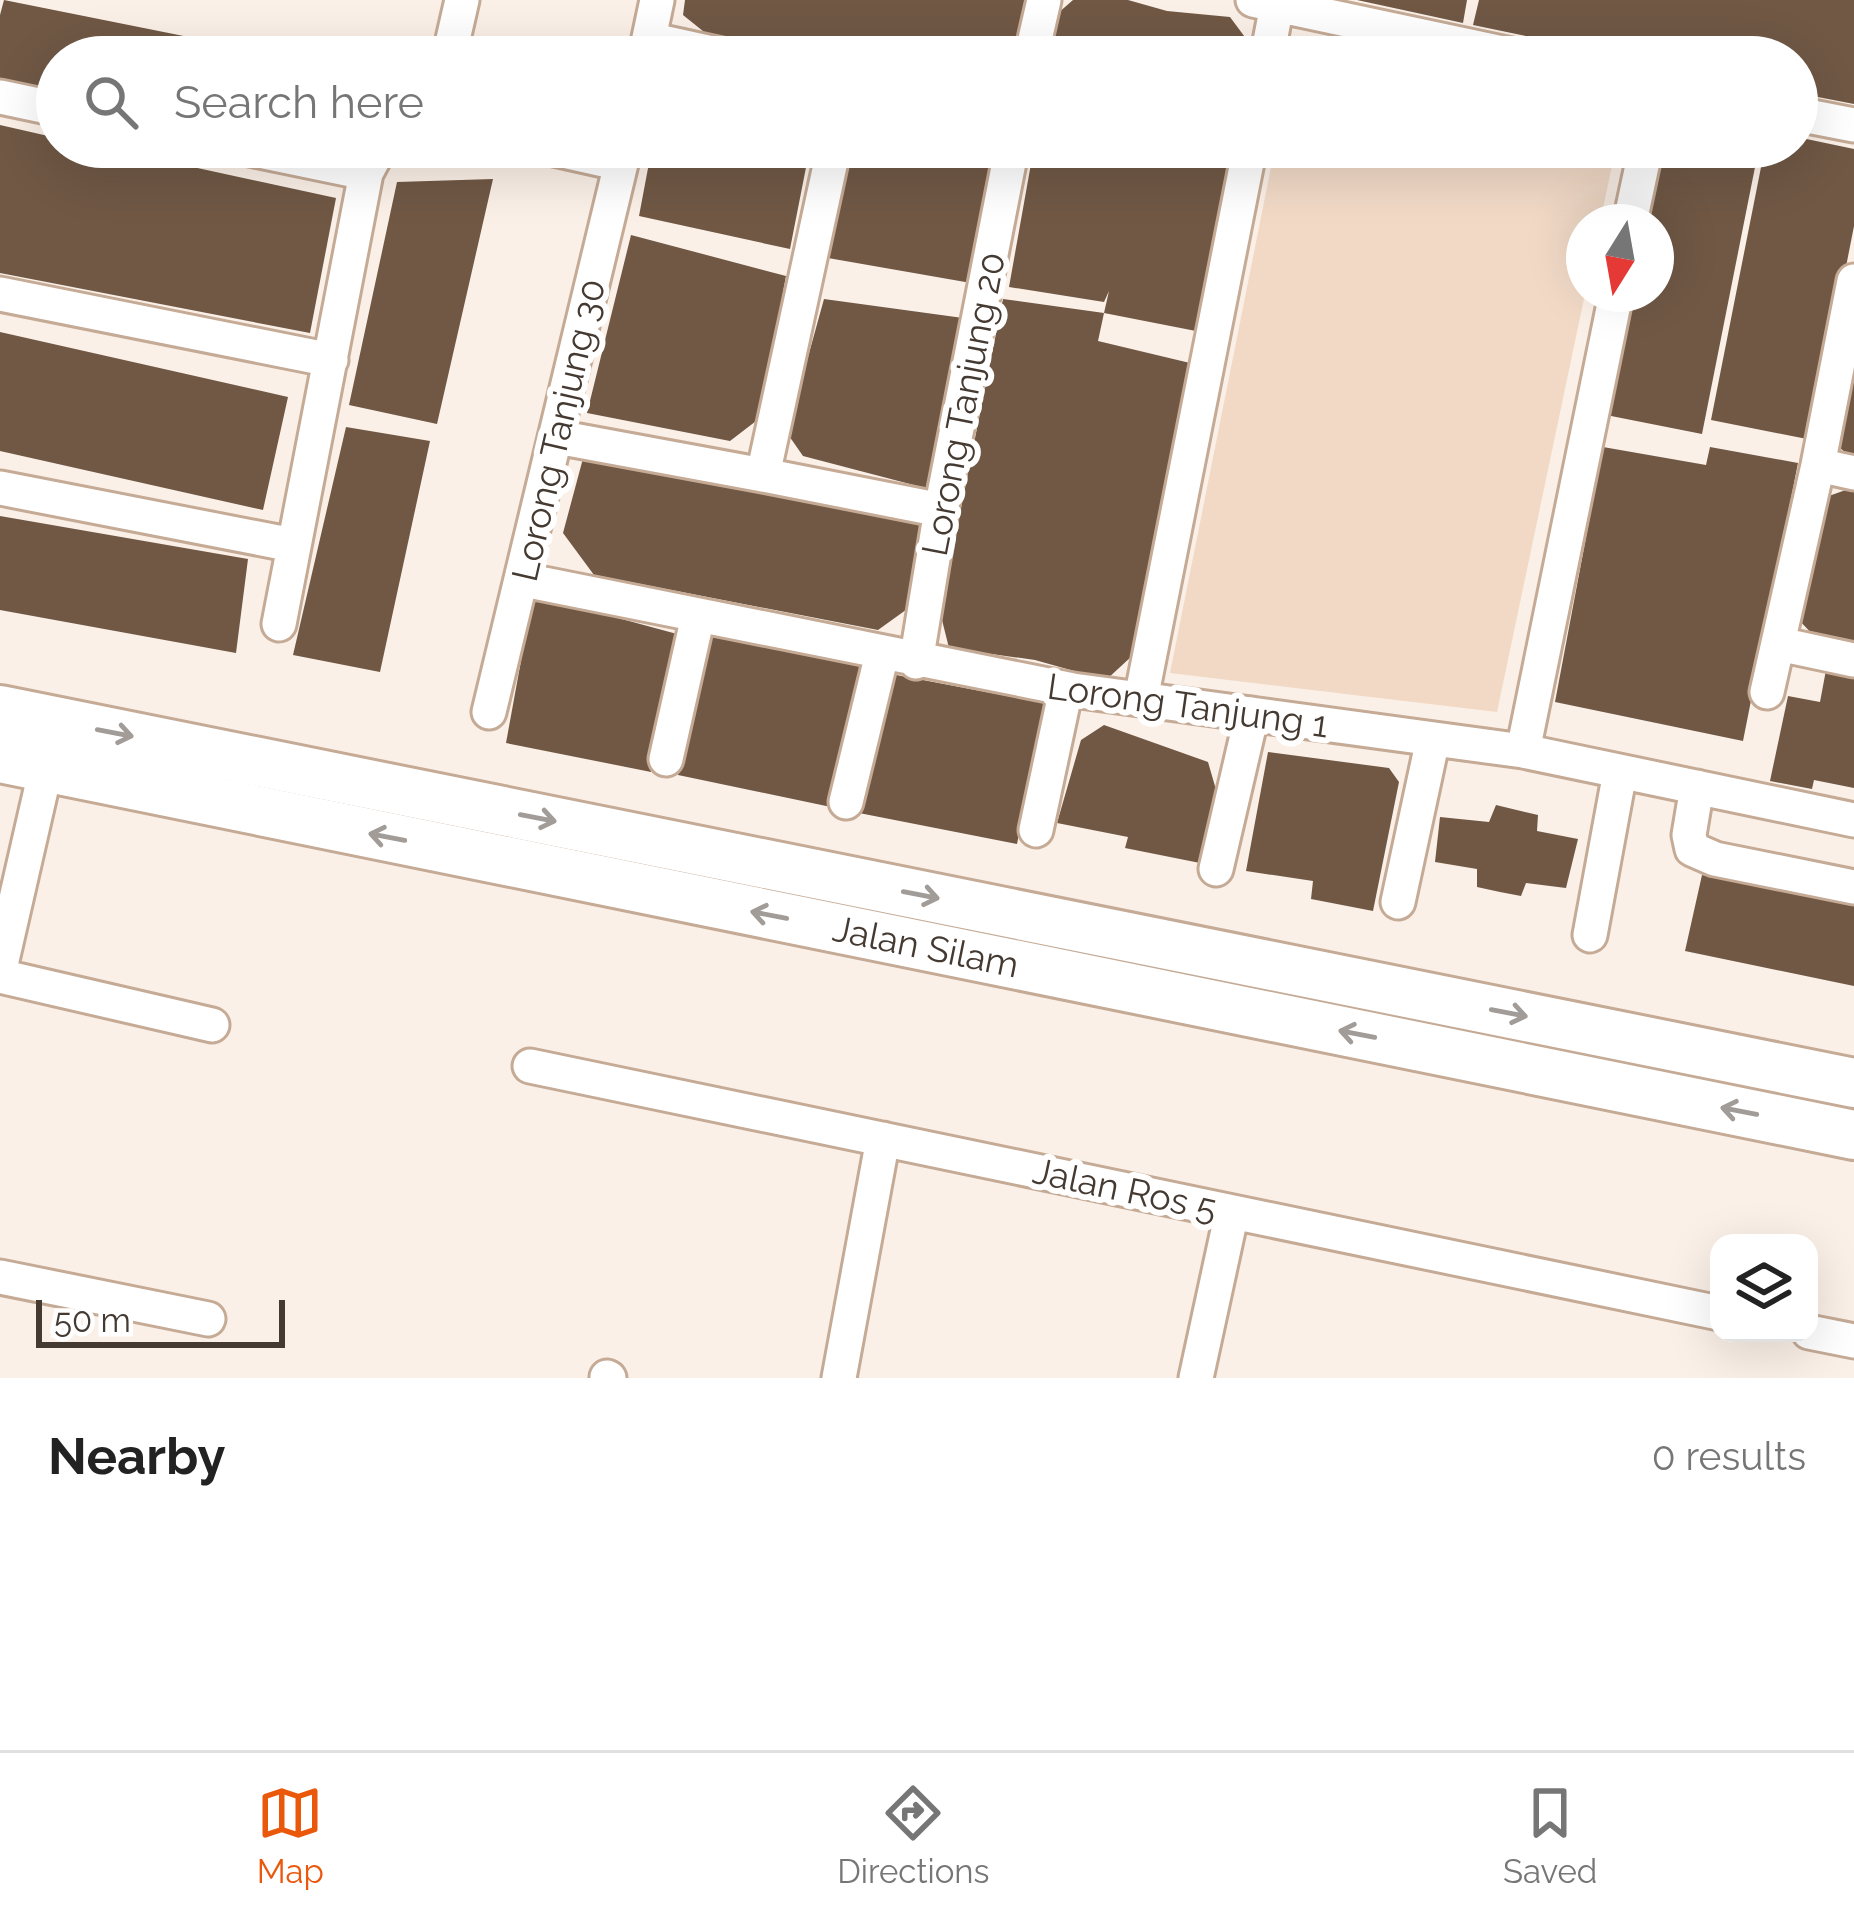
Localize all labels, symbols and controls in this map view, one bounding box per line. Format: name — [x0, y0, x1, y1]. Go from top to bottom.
search box — [36, 36, 1818, 168]
icon: search — [78, 69, 144, 135]
text: Search here — [174, 76, 424, 129]
north arrow — [1566, 204, 1674, 312]
street label: Lorong Tanjung 20 — [913, 249, 1013, 559]
street label: Lorong Tanjung 30 — [503, 275, 613, 585]
street label: Lorong Tanjung 1 — [1045, 665, 1331, 745]
one-way arrow — [94, 723, 133, 745]
one-way arrow — [518, 808, 557, 830]
one-way arrow — [368, 825, 407, 847]
one-way arrow — [900, 885, 939, 907]
one-way arrow — [751, 902, 789, 925]
street label: Jalan Silam — [830, 907, 1023, 986]
one-way arrow — [1488, 1003, 1527, 1025]
one-way arrow — [1339, 1022, 1378, 1044]
one-way arrow — [1721, 1099, 1759, 1122]
street label: Jalan Ros 5 — [1029, 1149, 1221, 1229]
map controls — [1710, 1234, 1818, 1342]
button: layers — [1710, 1234, 1818, 1342]
scale bar — [36, 1294, 285, 1347]
text: 50 m — [54, 1301, 131, 1340]
text: Nearby — [48, 1426, 225, 1486]
text: 0 results — [1652, 1433, 1806, 1479]
tab: Map — [257, 1780, 324, 1891]
tab: Directions — [837, 1780, 990, 1891]
tab: Saved — [1503, 1780, 1597, 1891]

